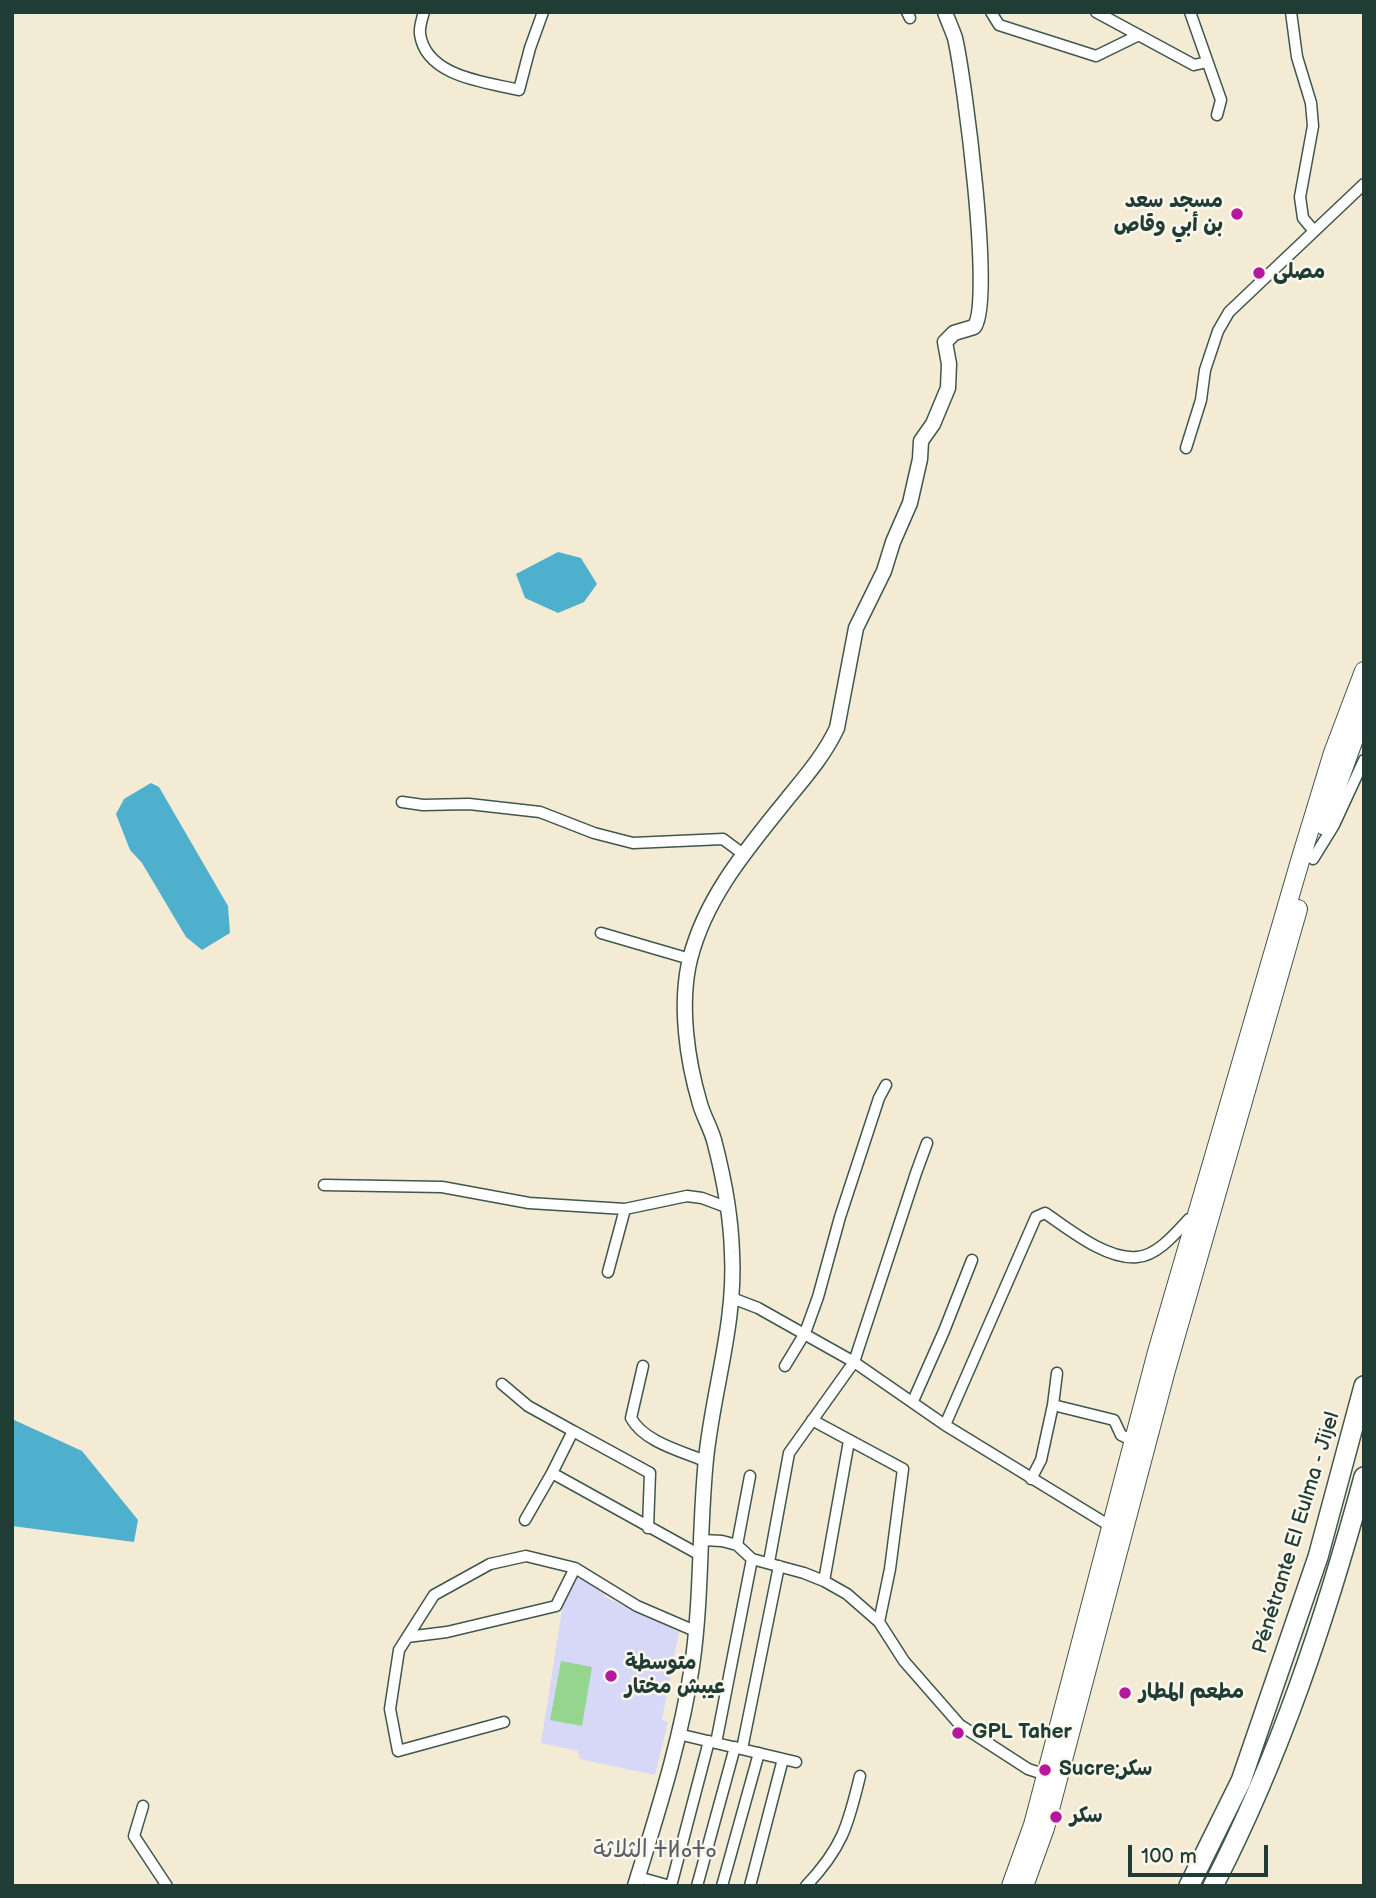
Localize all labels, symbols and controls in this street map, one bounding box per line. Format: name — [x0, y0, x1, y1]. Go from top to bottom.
place label: مسجد سعد بن أبي وقاص — [1114, 189, 1223, 239]
marker: مسجد سعد بن أبي وقاص — [1229, 206, 1245, 222]
place label: مصلى — [1273, 260, 1325, 286]
marker: مصلى — [1251, 265, 1267, 281]
street label: Pénétrante El Eulma - Jijel — [1248, 1409, 1346, 1657]
place label: متوسطة عيبش مختار — [625, 1651, 725, 1701]
marker: متوسطة عيبش مختار — [603, 1668, 619, 1684]
place label: مطعم المطار — [1139, 1680, 1244, 1706]
marker: مطعم المطار — [1117, 1685, 1133, 1701]
place label: GPL Taher — [972, 1720, 1072, 1746]
marker: GPL Taher — [950, 1725, 966, 1741]
place label: Sucre;سكر — [1059, 1757, 1152, 1783]
marker: Sucre;سكر — [1037, 1762, 1053, 1778]
place label: سكر — [1070, 1804, 1103, 1830]
marker: سكر — [1048, 1809, 1064, 1825]
scale bar — [1131, 1832, 1271, 1876]
district label: الثلاثة ⵜⵍⴰⵜⴰ — [593, 1837, 717, 1865]
text: 100 m — [1141, 1844, 1197, 1869]

